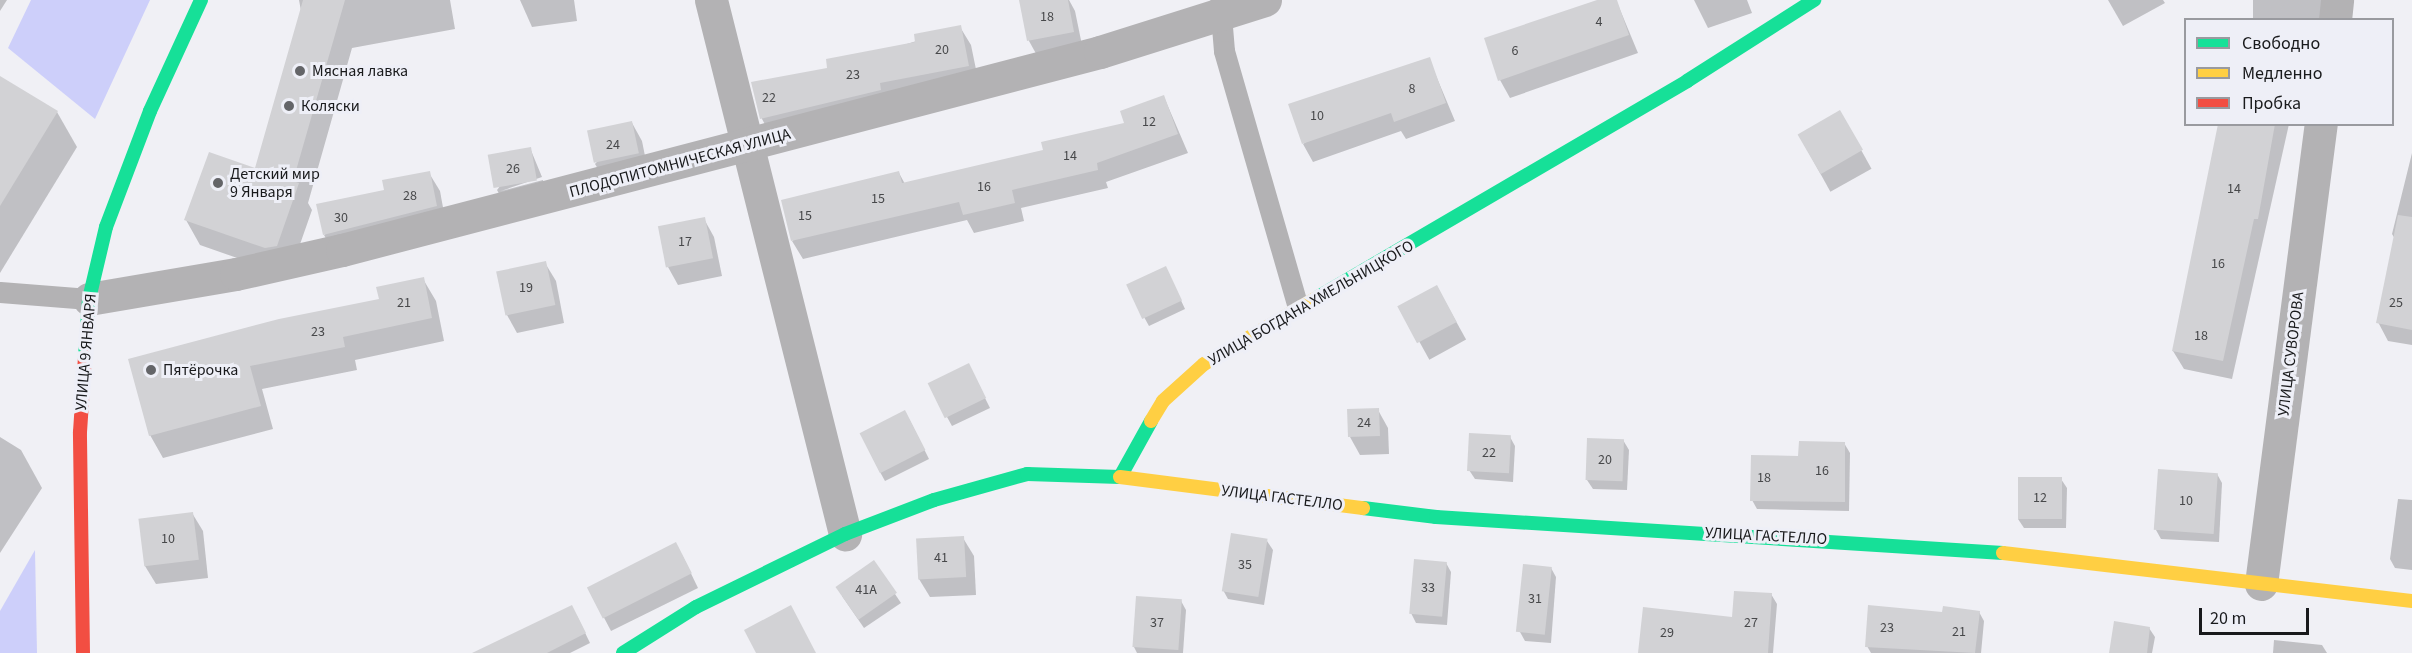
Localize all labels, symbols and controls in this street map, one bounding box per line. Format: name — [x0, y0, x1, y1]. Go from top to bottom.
house number: 18 — [1040, 9, 1054, 25]
house number: 4 — [1596, 14, 1602, 30]
legend — [2184, 18, 2394, 126]
text: Свободно — [2242, 31, 2320, 56]
house number: 20 — [935, 42, 949, 58]
house number: 6 — [1512, 43, 1518, 59]
place label: Мясная лавка — [312, 61, 408, 81]
text: Медленно — [2242, 61, 2322, 86]
marker: Мясная лавка — [293, 64, 307, 78]
house number: 23 — [846, 67, 860, 83]
house number: 8 — [1409, 81, 1415, 97]
house number: 22 — [762, 90, 776, 106]
text: Пробка — [2242, 91, 2301, 116]
place label: Коляски — [301, 96, 360, 116]
marker: Коляски — [282, 99, 296, 113]
house number: 10 — [1310, 108, 1324, 124]
house number: 12 — [1142, 114, 1156, 130]
street label: ПЛОДОПИТОМНИЧЕСКАЯ УЛИЦА — [567, 124, 793, 202]
house number: 24 — [606, 137, 620, 153]
house number: 14 — [1063, 148, 1077, 164]
house number: 26 — [506, 161, 520, 177]
place label: Детский мир 9 Января — [230, 164, 320, 202]
marker: Детский мир 9 Января — [211, 176, 225, 190]
house number: 16 — [977, 179, 991, 195]
house number: 14 — [2227, 181, 2241, 197]
house number: 28 — [403, 188, 417, 204]
house number: 15 — [871, 191, 885, 207]
house number: 15 — [798, 208, 812, 224]
house number: 30 — [334, 210, 348, 226]
house number: 17 — [678, 234, 692, 250]
street label: УЛИЦА БОГДАНА ХМЕЛЬНИЦКОГО — [1205, 236, 1417, 370]
house number: 16 — [2211, 256, 2225, 272]
house number: 19 — [519, 280, 533, 296]
street label: УЛИЦА СУВОРОВА — [2274, 291, 2308, 417]
street label: УЛИЦА 9 ЯНВАРЯ — [71, 293, 101, 411]
house number: 21 — [397, 295, 411, 311]
house number: 25 — [2389, 295, 2403, 311]
house number: 23 — [311, 324, 325, 340]
house number: 18 — [2194, 328, 2208, 344]
place label: Пятёрочка — [163, 360, 238, 380]
marker: Пятёрочка — [144, 363, 158, 377]
house number: 24 — [1357, 415, 1371, 431]
house number: 22 — [1482, 445, 1496, 461]
house number: 20 — [1598, 452, 1612, 468]
house number: 16 — [1815, 463, 1829, 479]
house number: 18 — [1757, 470, 1771, 486]
street label: УЛИЦА ГАСТЕЛЛО — [1220, 481, 1344, 515]
house number: 12 — [2033, 490, 2047, 506]
house number: 10 — [2179, 493, 2193, 509]
street label: УЛИЦА ГАСТЕЛЛО — [1704, 523, 1828, 549]
house number: 10 — [161, 531, 175, 547]
house number: 41 — [934, 550, 948, 566]
house number: 35 — [1238, 557, 1252, 573]
house number: 33 — [1421, 580, 1435, 596]
house number: 41А — [855, 582, 877, 598]
house number: 31 — [1528, 591, 1542, 607]
scale bar — [2202, 596, 2312, 634]
text: 20 m — [2210, 606, 2246, 631]
house number: 37 — [1150, 615, 1164, 631]
house number: 27 — [1744, 615, 1758, 631]
house number: 23 — [1880, 620, 1894, 636]
house number: 21 — [1952, 624, 1966, 640]
house number: 29 — [1660, 625, 1674, 641]

